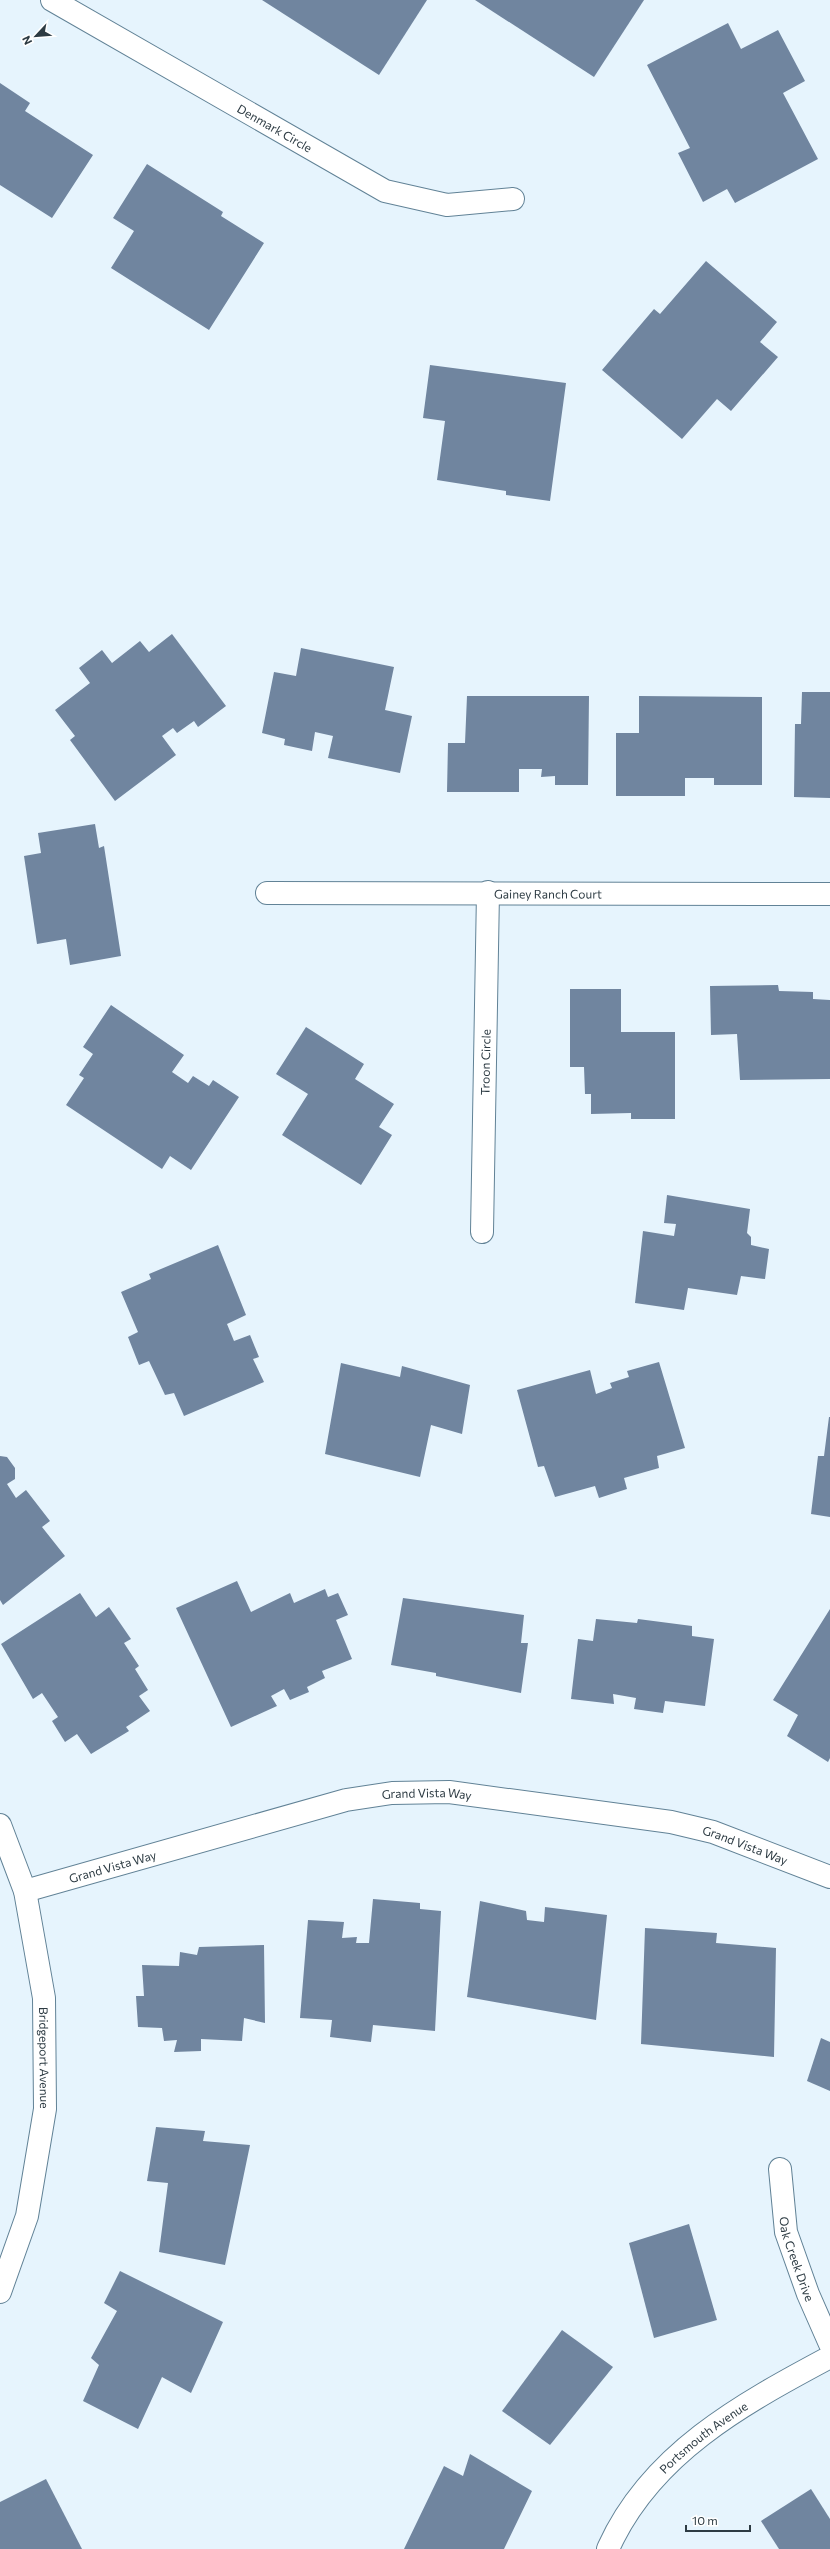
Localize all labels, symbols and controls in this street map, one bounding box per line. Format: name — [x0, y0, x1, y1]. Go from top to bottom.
north arrow — [16, 16, 56, 56]
text: N — [19, 34, 34, 47]
street label: Denmark Circle — [235, 101, 315, 155]
street label: Gainey Ranch Court — [494, 886, 602, 901]
street label: Troon Circle — [477, 1029, 493, 1095]
street label: Grand Vista Way — [381, 1785, 473, 1802]
street label: Grand Vista Way — [701, 1823, 790, 1867]
street label: Grand Vista Way — [67, 1847, 158, 1885]
street label: Bridgeport Avenue — [37, 2007, 52, 2109]
street label: Oak Creek Drive — [778, 2216, 817, 2303]
street label: Portsmouth Avenue — [656, 2398, 750, 2476]
scale bar — [686, 2507, 750, 2533]
text: 10 m — [692, 2513, 718, 2527]

